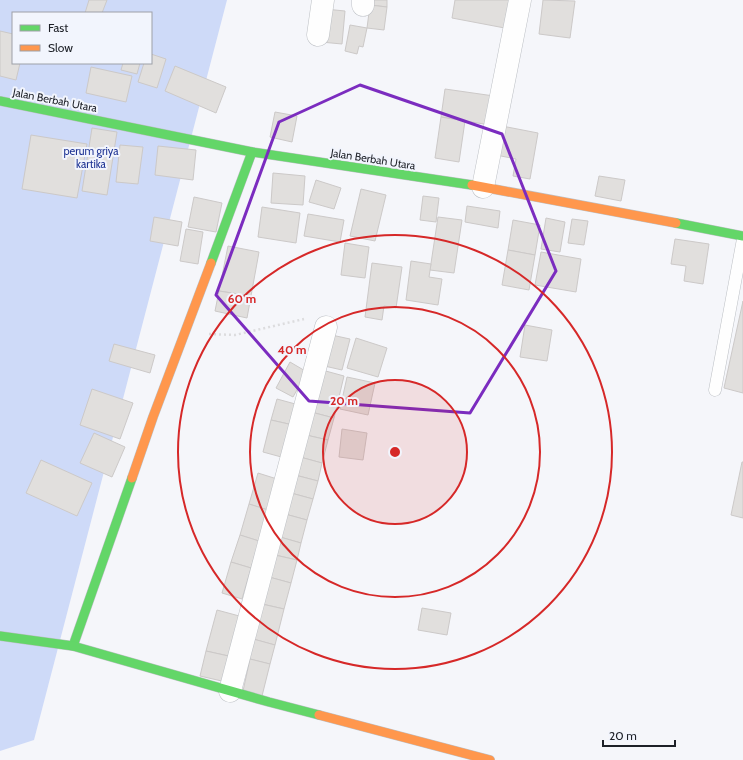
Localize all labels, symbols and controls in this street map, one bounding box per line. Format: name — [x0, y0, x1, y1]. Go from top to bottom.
legend — [12, 12, 152, 64]
text: Fast — [48, 20, 68, 35]
text: Slow — [48, 40, 73, 55]
street label: Jalan Berbah Utara — [11, 85, 99, 115]
park label: perum griya kartika — [63, 144, 119, 171]
street label: Jalan Berbah Utara — [329, 145, 417, 173]
text: 60 m — [228, 291, 256, 306]
text: 40 m — [277, 342, 307, 357]
text: 20 m — [330, 393, 358, 408]
centre of rings — [388, 445, 402, 459]
scale bar — [603, 722, 675, 748]
text: 20 m — [609, 728, 637, 743]

